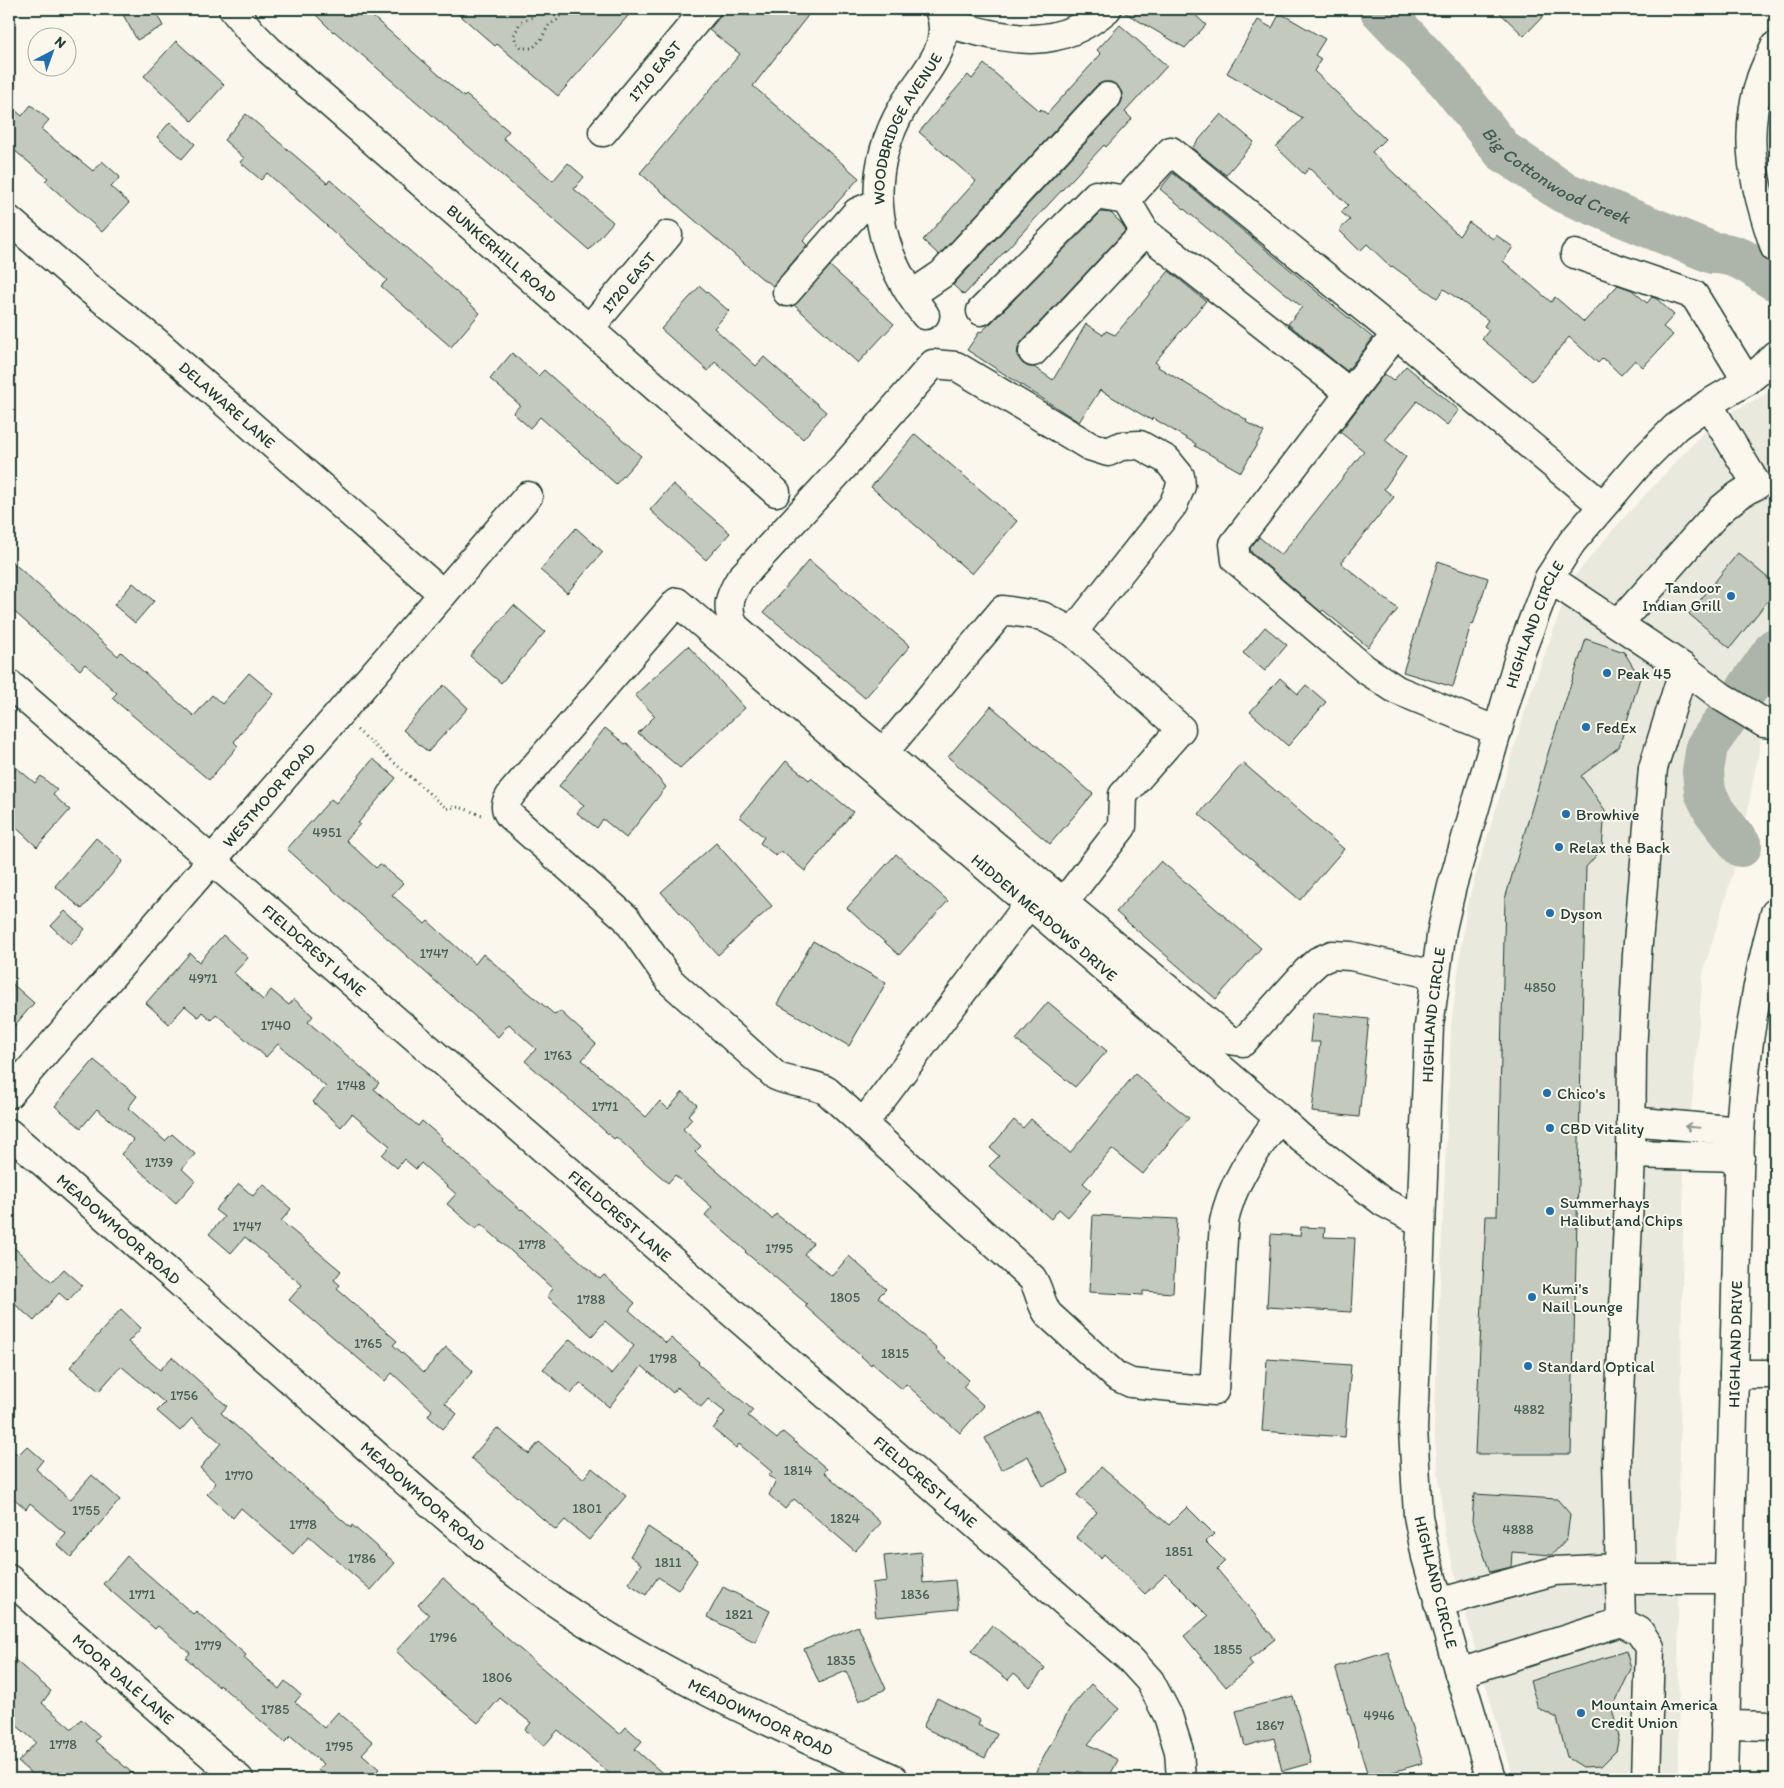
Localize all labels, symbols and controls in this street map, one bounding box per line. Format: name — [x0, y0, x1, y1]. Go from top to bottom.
north arrow — [28, 28, 78, 78]
text: N — [51, 33, 69, 52]
street label: 1710 EAST — [624, 36, 685, 105]
street label: WOODBRIDGE AVENUE — [869, 49, 946, 205]
water label: Big Cottonwood Creek — [1477, 122, 1634, 230]
street label: BUNKERHILL ROAD — [443, 200, 561, 306]
street label: 1720 EAST — [597, 248, 659, 317]
street label: DELAWARE LANE — [175, 357, 280, 452]
street label: HIGHLAND CIRCLE — [1501, 556, 1567, 691]
place label: Tandoor Indian Grill — [1642, 578, 1722, 615]
marker: Tandoor Indian Grill — [1725, 590, 1737, 602]
place label: Peak 45 — [1617, 664, 1671, 683]
marker: Peak 45 — [1601, 667, 1613, 679]
place label: FedEx — [1596, 718, 1637, 737]
marker: FedEx — [1580, 721, 1592, 733]
street label: WESTMOOR ROAD — [218, 739, 319, 851]
place label: Browhive — [1576, 805, 1640, 824]
marker: Browhive — [1560, 808, 1572, 820]
house number: 4951 — [312, 824, 342, 841]
place label: Relax the Back — [1569, 838, 1671, 857]
marker: Relax the Back — [1553, 841, 1565, 853]
street label: HIDDEN MEADOWS DRIVE — [968, 849, 1122, 985]
street label: FIELDCREST LANE — [259, 900, 370, 1000]
place label: Dyson — [1560, 904, 1602, 923]
marker: Dyson — [1544, 907, 1556, 919]
house number: 1747 — [420, 945, 448, 962]
street label: HIGHLAND CIRCLE — [1417, 946, 1449, 1083]
house number: 4971 — [188, 970, 218, 987]
house number: 4850 — [1524, 979, 1556, 996]
house number: 1740 — [261, 1017, 291, 1034]
house number: 1763 — [544, 1047, 573, 1064]
house number: 1748 — [336, 1077, 366, 1094]
place label: Chico's — [1557, 1084, 1606, 1103]
marker: Chico's — [1541, 1087, 1553, 1099]
house number: 1771 — [592, 1098, 619, 1115]
place label: CBD Vitality — [1560, 1119, 1645, 1138]
marker: CBD Vitality — [1544, 1122, 1556, 1134]
one-way arrow — [1684, 1122, 1700, 1131]
house number: 1739 — [145, 1154, 173, 1171]
street label: FIELDCREST LANE — [565, 1165, 676, 1266]
street label: MEADOWMOOR ROAD — [53, 1170, 185, 1289]
place label: Summerhays Halibut and Chips — [1560, 1193, 1683, 1230]
marker: Summerhays Halibut and Chips — [1544, 1205, 1556, 1217]
house number: 1747 — [233, 1218, 261, 1235]
house number: 1778 — [518, 1236, 546, 1253]
house number: 1795 — [765, 1240, 793, 1257]
place label: Kumi's Nail Lounge — [1542, 1279, 1623, 1316]
street label: HIGHLAND DRIVE — [1724, 1280, 1746, 1408]
house number: 1805 — [830, 1289, 860, 1306]
house number: 1788 — [577, 1291, 606, 1308]
marker: Kumi's Nail Lounge — [1526, 1291, 1538, 1303]
house number: 1765 — [354, 1335, 382, 1352]
house number: 1815 — [881, 1345, 909, 1362]
house number: 1798 — [649, 1350, 678, 1367]
place label: Standard Optical — [1538, 1357, 1655, 1376]
marker: Standard Optical — [1522, 1360, 1534, 1372]
house number: 1756 — [170, 1387, 198, 1404]
house number: 4882 — [1513, 1401, 1545, 1418]
street label: FIELDCREST LANE — [870, 1431, 981, 1531]
street label: MEADOWMOOR ROAD — [357, 1437, 490, 1556]
house number: 1814 — [783, 1462, 813, 1479]
house number: 1770 — [224, 1467, 254, 1484]
house number: 1801 — [572, 1500, 602, 1517]
house number: 1755 — [72, 1502, 100, 1519]
house number: 1824 — [830, 1510, 861, 1527]
street label: HIGHLAND CIRCLE — [1410, 1514, 1462, 1650]
house number: 1778 — [289, 1516, 317, 1533]
house number: 4888 — [1502, 1521, 1534, 1538]
house number: 1851 — [1165, 1543, 1194, 1560]
house number: 1786 — [348, 1550, 376, 1567]
house number: 1811 — [654, 1554, 682, 1571]
house number: 1771 — [129, 1586, 156, 1603]
house number: 1836 — [900, 1586, 930, 1603]
house number: 1821 — [725, 1606, 754, 1623]
street label: MOOR DALE LANE — [69, 1629, 179, 1728]
house number: 1796 — [429, 1629, 457, 1646]
house number: 1779 — [194, 1637, 222, 1654]
house number: 1855 — [1214, 1641, 1242, 1658]
house number: 1835 — [826, 1652, 856, 1669]
house number: 1806 — [482, 1669, 512, 1686]
street label: MEADOWMOOR ROAD — [685, 1674, 837, 1760]
place label: Mountain America Credit Union — [1591, 1695, 1718, 1732]
house number: 1785 — [261, 1701, 289, 1718]
house number: 4946 — [1363, 1707, 1395, 1724]
marker: Mountain America Credit Union — [1575, 1707, 1587, 1719]
house number: 1867 — [1256, 1717, 1284, 1734]
house number: 1778 — [49, 1736, 77, 1753]
house number: 1795 — [325, 1738, 353, 1755]

